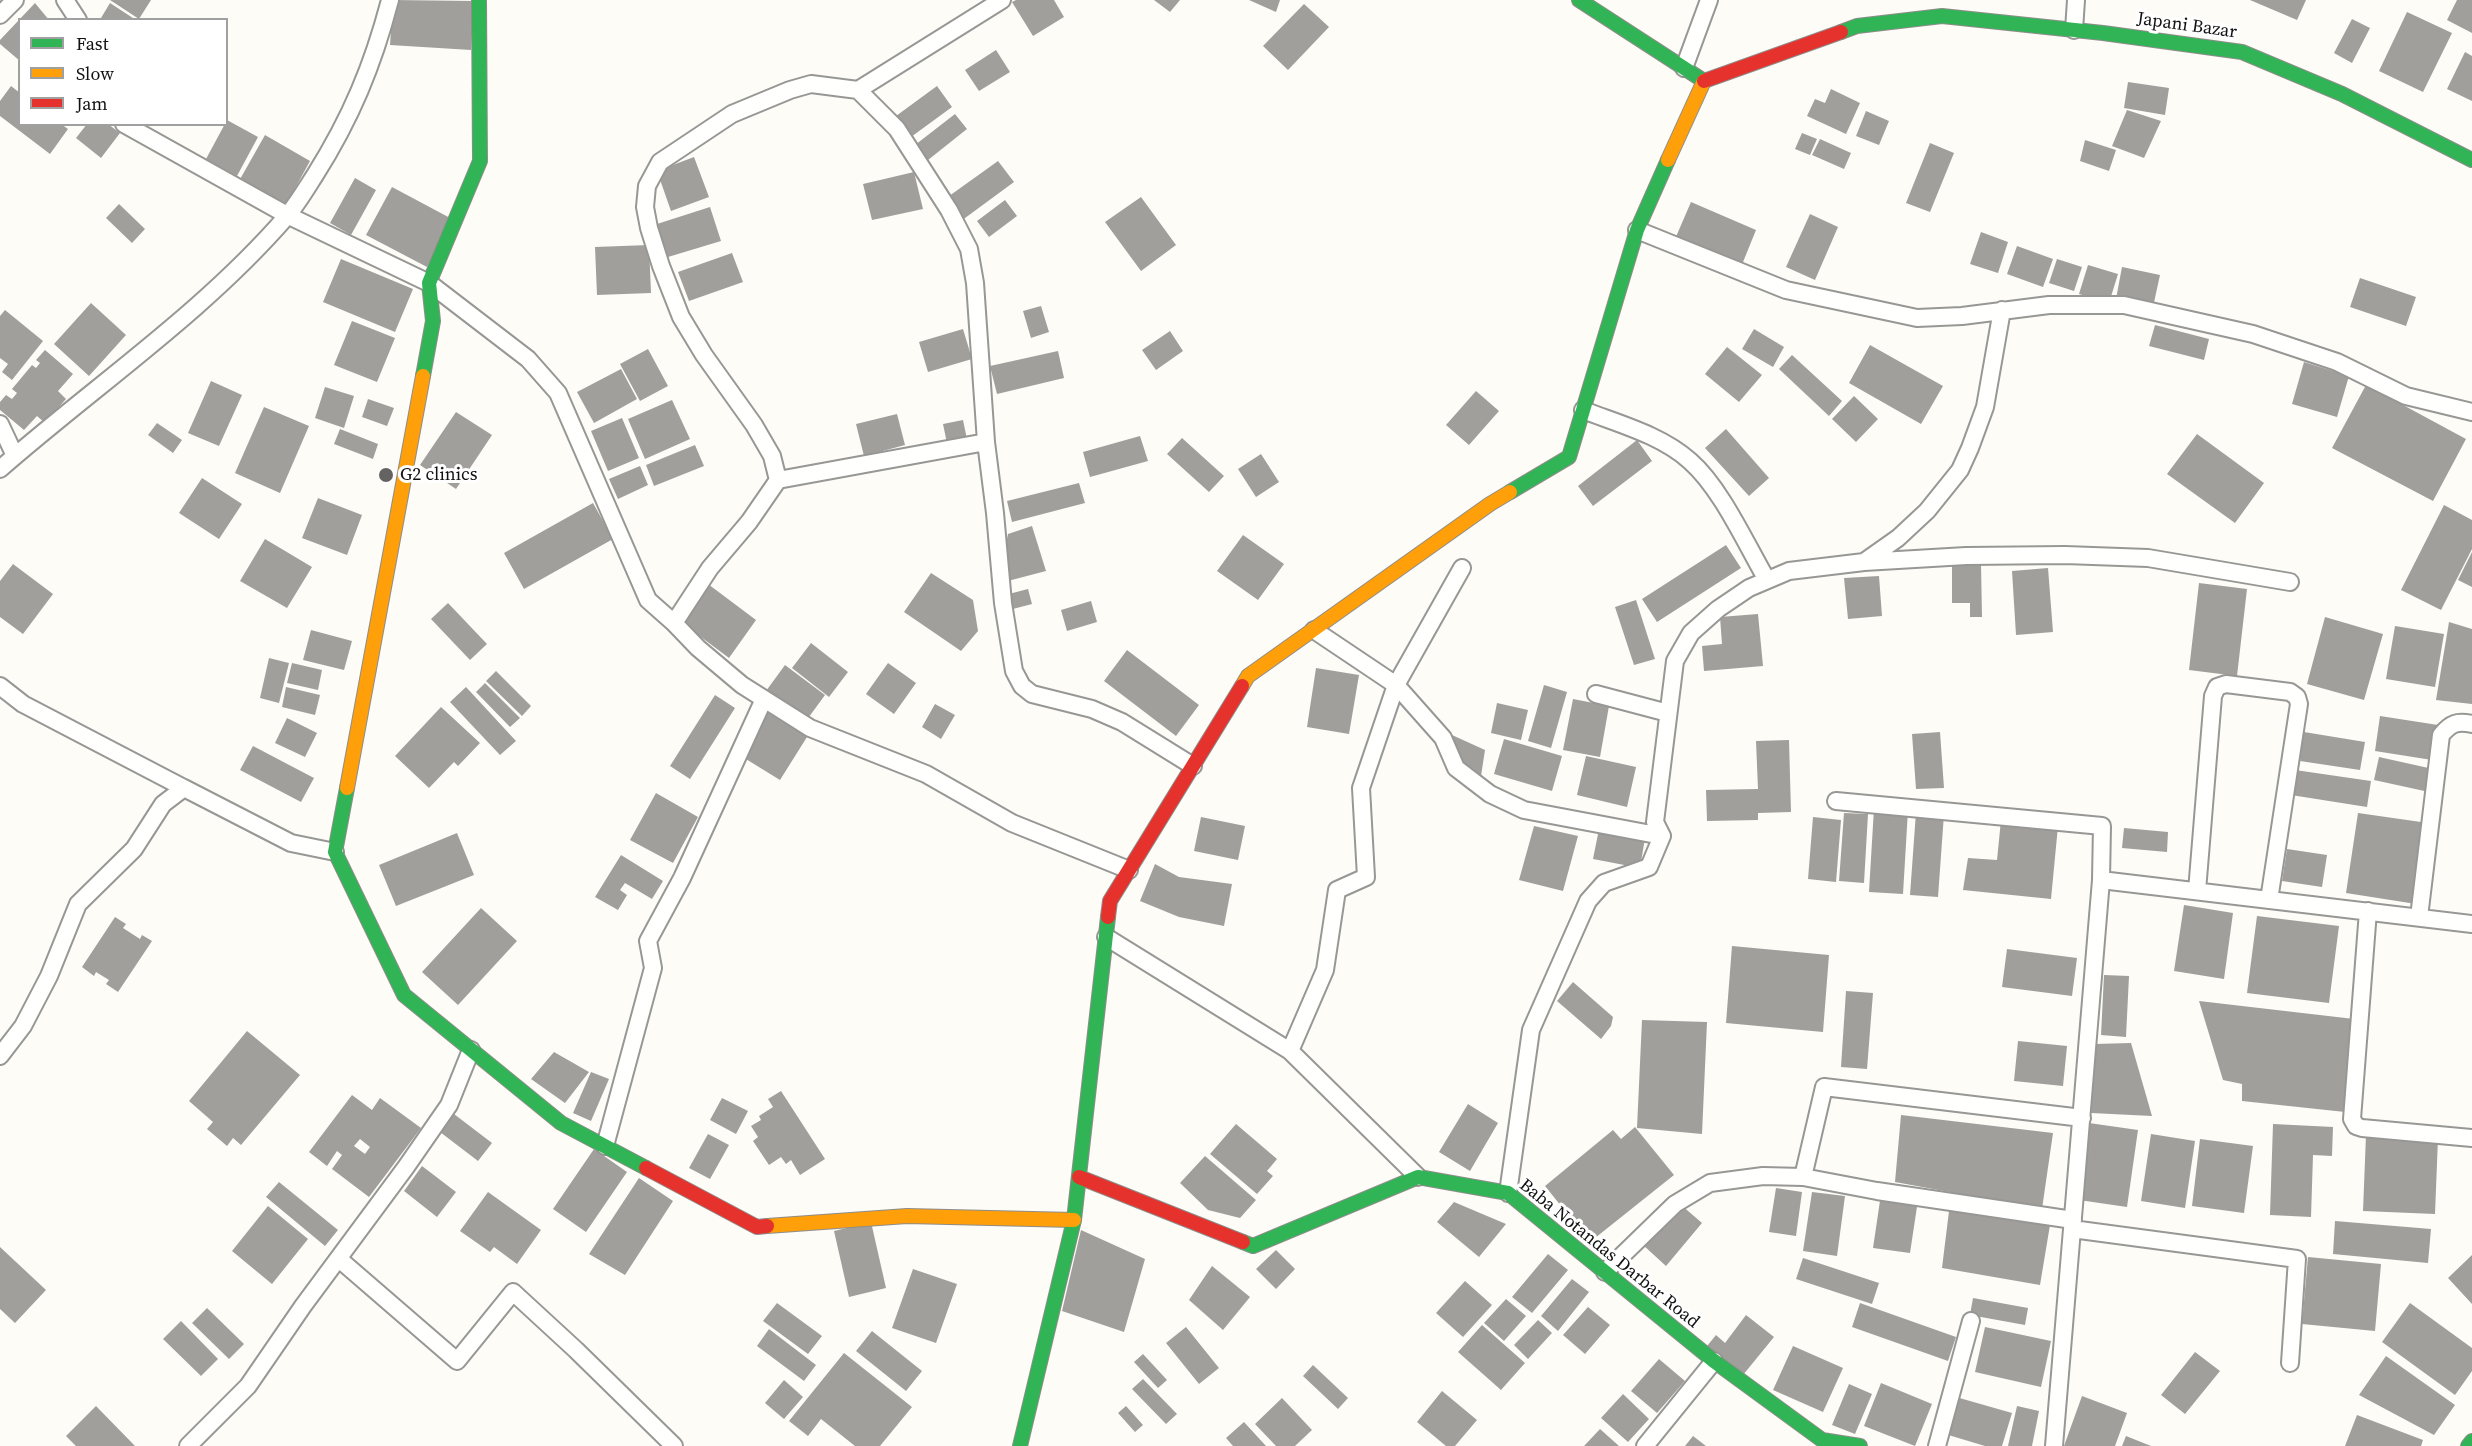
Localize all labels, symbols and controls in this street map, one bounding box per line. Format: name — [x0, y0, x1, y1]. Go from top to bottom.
street label: Japani Bazar — [2136, 8, 2238, 44]
legend — [18, 18, 228, 126]
text: Fast — [76, 31, 109, 56]
text: Slow — [76, 61, 114, 86]
text: Jam — [76, 91, 108, 116]
place label: G2 clinics — [400, 464, 478, 486]
marker: G2 clinics — [377, 466, 395, 484]
street label: Baba Notandas Darbar Road — [1515, 1175, 1703, 1333]

